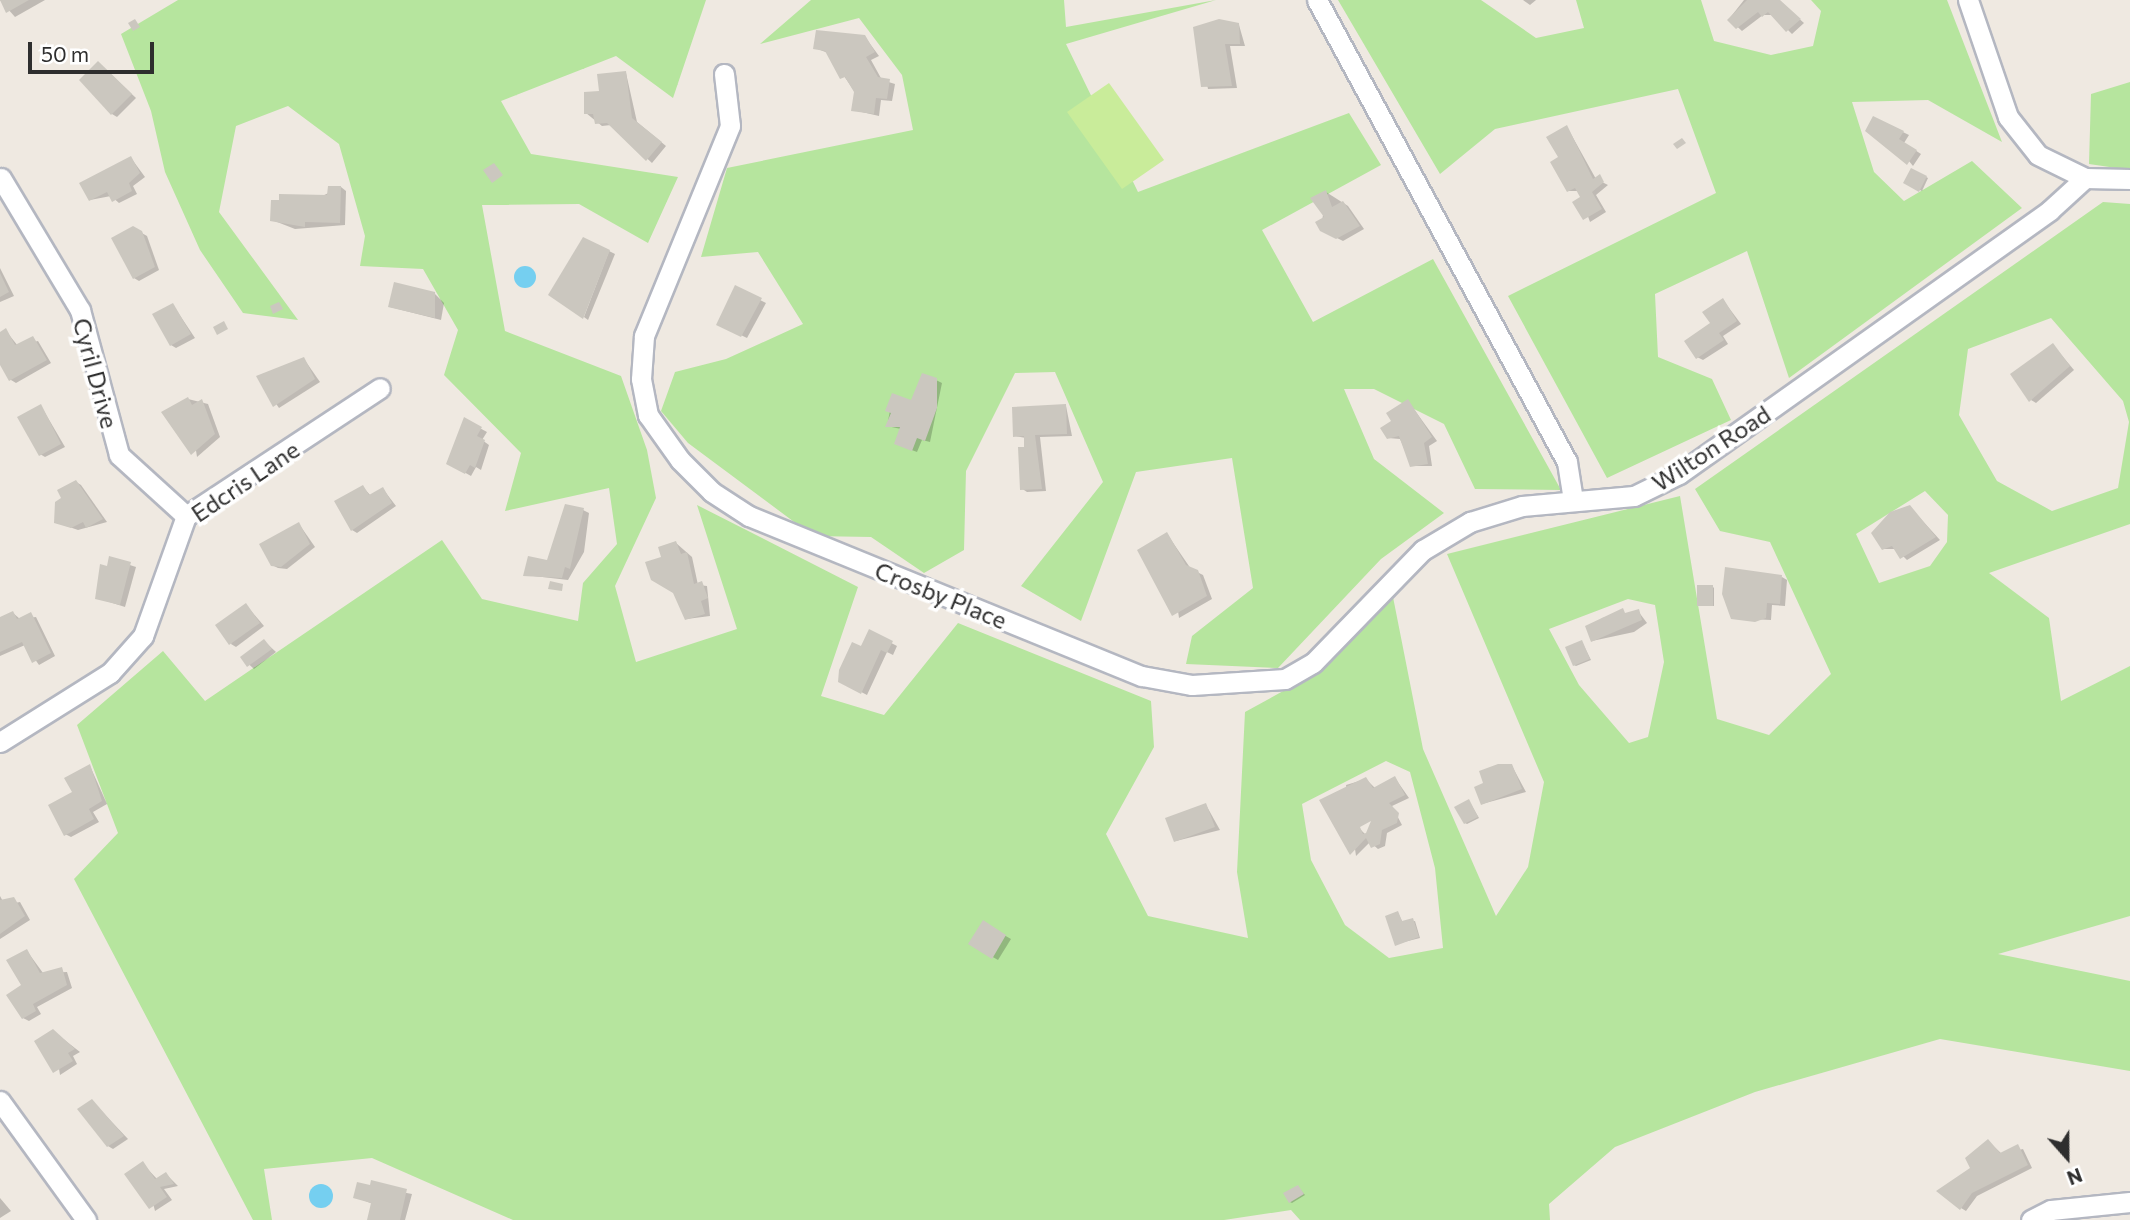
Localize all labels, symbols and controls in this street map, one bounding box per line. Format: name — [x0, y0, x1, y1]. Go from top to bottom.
scale bar — [32, 28, 158, 72]
text: 50 m — [41, 41, 89, 66]
street label: Cyril Drive — [67, 315, 125, 431]
street label: Wilton Road — [1646, 399, 1776, 497]
street label: Edcris Lane — [186, 434, 304, 528]
street label: Crosby Place — [871, 555, 1011, 635]
north arrow — [2032, 1122, 2102, 1192]
text: N — [2064, 1164, 2085, 1190]

